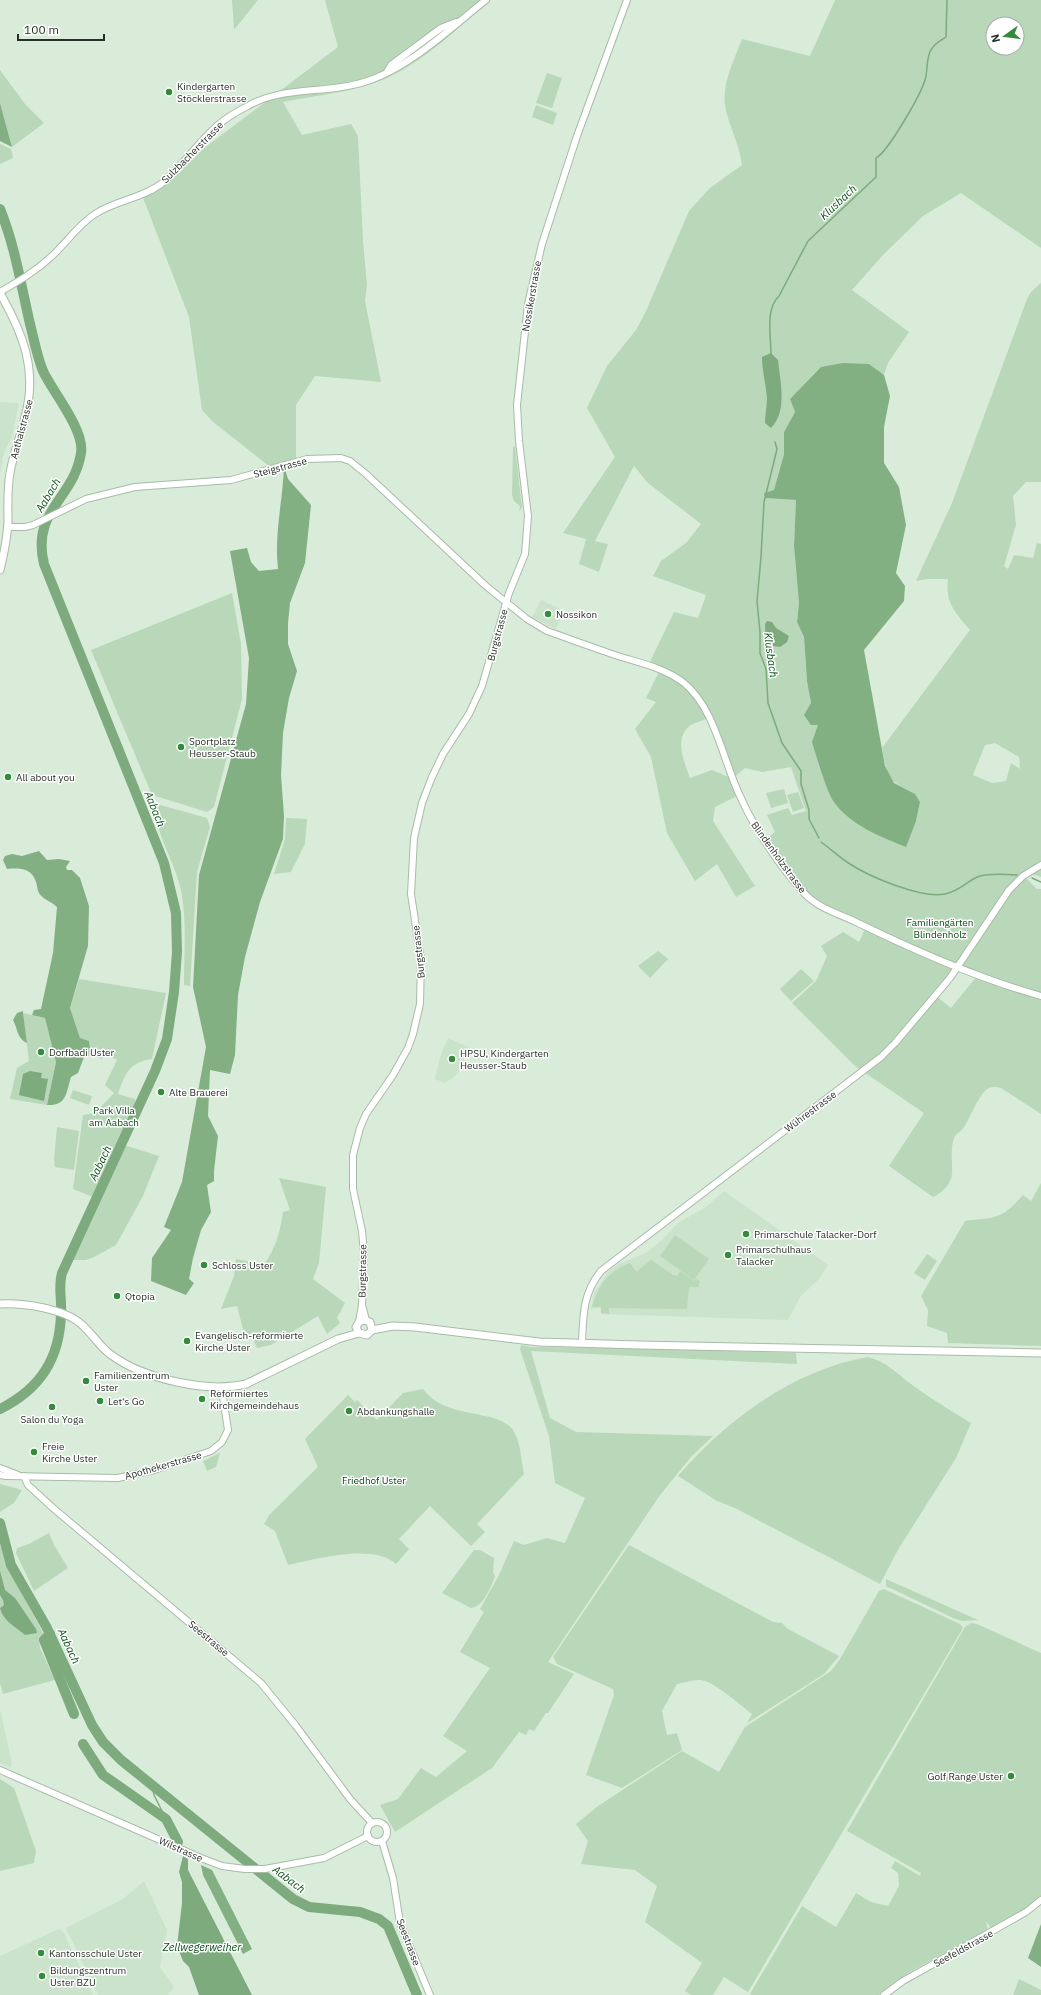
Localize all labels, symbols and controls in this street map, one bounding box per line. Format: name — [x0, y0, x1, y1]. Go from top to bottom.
scale bar — [18, 16, 104, 42]
north arrow — [985, 16, 1025, 56]
text: 100 m — [24, 22, 59, 37]
text: N — [988, 33, 1003, 44]
place label: Kindergarten Stöcklerstrasse — [177, 80, 247, 105]
marker: Kindergarten Stöcklerstrasse — [164, 87, 174, 97]
street label: Sulzbacherstrasse — [159, 118, 226, 186]
water label: Klusbach — [817, 181, 859, 223]
street label: Nossikerstrasse — [519, 259, 544, 332]
street label: Aathalstrasse — [7, 397, 36, 461]
street label: Steigstrasse — [252, 454, 309, 481]
water label: Aabach — [32, 475, 64, 515]
street label: Burgstrasse — [484, 607, 511, 663]
place label: Nossikon — [556, 608, 597, 621]
marker: Nossikon — [543, 609, 553, 619]
water label: Klusbach — [761, 632, 781, 678]
place label: Sportplatz Heusser-Staub — [189, 735, 256, 760]
marker: Sportplatz Heusser-Staub — [176, 742, 186, 752]
place label: All about you — [16, 771, 75, 784]
marker: All about you — [3, 772, 13, 782]
water label: Aabach — [141, 788, 168, 829]
street label: Blindenholzstrasse — [748, 819, 809, 896]
park label: Familiengärten Blindenholz — [906, 916, 974, 941]
street label: Burgstrasse — [409, 924, 428, 979]
place label: Dorfbadi Uster — [49, 1046, 115, 1059]
marker: Dorfbadi Uster — [36, 1047, 46, 1057]
place label: HPSU, Kindergarten Heusser-Staub — [460, 1047, 549, 1072]
marker: HPSU, Kindergarten Heusser-Staub — [447, 1054, 457, 1064]
place label: Alte Brauerei — [169, 1086, 228, 1099]
marker: Alte Brauerei — [156, 1087, 166, 1097]
street label: Wührestrasse — [782, 1087, 839, 1135]
park label: Park Villa am Aabach — [89, 1104, 139, 1129]
water label: Aabach — [85, 1143, 114, 1184]
place label: Primarschule Talacker-Dorf — [754, 1228, 877, 1241]
marker: Primarschule Talacker-Dorf — [741, 1229, 751, 1239]
place label: Primarschulhaus Talacker — [736, 1243, 812, 1268]
street label: Burgstrasse — [356, 1244, 369, 1298]
marker: Primarschulhaus Talacker — [723, 1250, 733, 1260]
place label: Schloss Uster — [212, 1259, 273, 1272]
marker: Schloss Uster — [199, 1260, 209, 1270]
place label: Qtopia — [125, 1290, 155, 1303]
marker: Qtopia — [112, 1291, 122, 1301]
place label: Evangelisch-reformierte Kirche Uster — [195, 1329, 304, 1354]
marker: Evangelisch-reformierte Kirche Uster — [182, 1336, 192, 1346]
place label: Familienzentrum Uster — [94, 1369, 169, 1394]
marker: Familienzentrum Uster — [81, 1376, 91, 1386]
place label: Reformiertes Kirchgemeindehaus — [210, 1387, 299, 1412]
marker: Reformiertes Kirchgemeindehaus — [197, 1394, 207, 1404]
place label: Let‘s Go — [108, 1395, 145, 1408]
marker: Let‘s Go — [95, 1396, 105, 1406]
marker: Salon du Yoga — [47, 1402, 57, 1412]
place label: Abdankungshalle — [357, 1405, 435, 1418]
marker: Abdankungshalle — [344, 1406, 354, 1416]
place label: Salon du Yoga — [21, 1413, 84, 1426]
place label: Freie Kirche Uster — [42, 1440, 98, 1465]
marker: Freie Kirche Uster — [29, 1447, 39, 1457]
street label: Apothekerstrasse — [123, 1448, 203, 1483]
park label: Friedhof Uster — [342, 1474, 406, 1487]
street label: Seestrasse — [186, 1618, 232, 1660]
water label: Aabach — [54, 1625, 83, 1666]
place label: Golf Range Uster — [928, 1770, 1003, 1783]
marker: Golf Range Uster — [1006, 1771, 1016, 1781]
street label: Wilstrasse — [157, 1834, 205, 1865]
water label: Aabach — [269, 1862, 308, 1896]
street label: Seestrasse — [394, 1917, 424, 1968]
street label: Seefeldstrasse — [931, 1926, 996, 1970]
water label: Zellwegerweiher — [162, 1940, 242, 1954]
place label: Kantonsschule Uster — [49, 1947, 142, 1960]
marker: Kantonsschule Uster — [36, 1948, 46, 1958]
place label: Bildungszentrum Uster BZU — [50, 1964, 126, 1989]
marker: Bildungszentrum Uster BZU — [37, 1971, 47, 1981]

